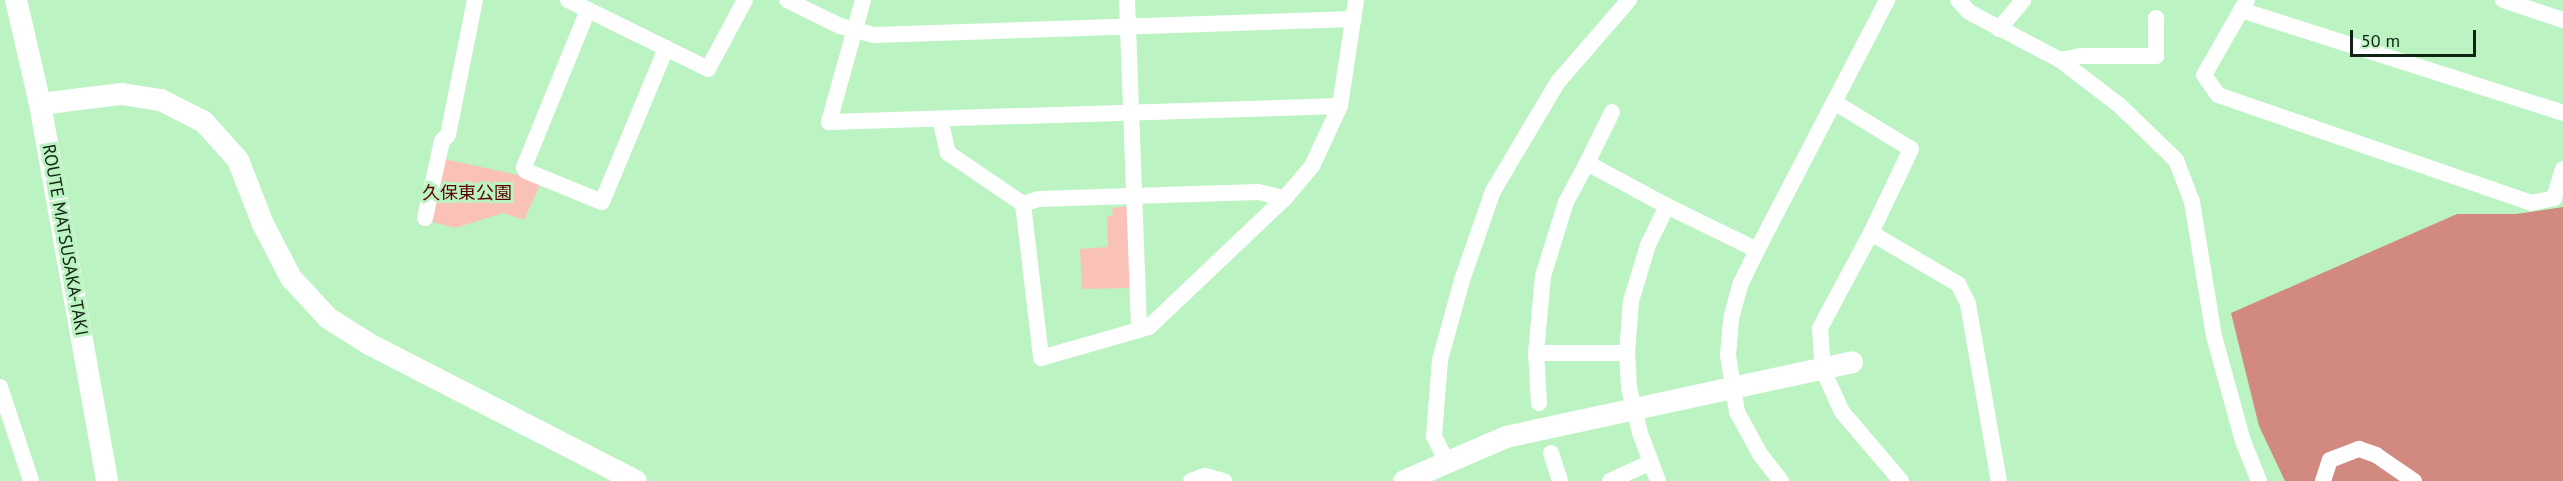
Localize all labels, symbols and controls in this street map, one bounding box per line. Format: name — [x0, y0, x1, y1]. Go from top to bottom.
scale bar — [2353, 18, 2479, 56]
text: 50 m — [2361, 29, 2400, 52]
street label: ROUTE MATSUSAKA-TAKI — [38, 143, 92, 337]
park label: 久保東公園 — [422, 182, 512, 204]

